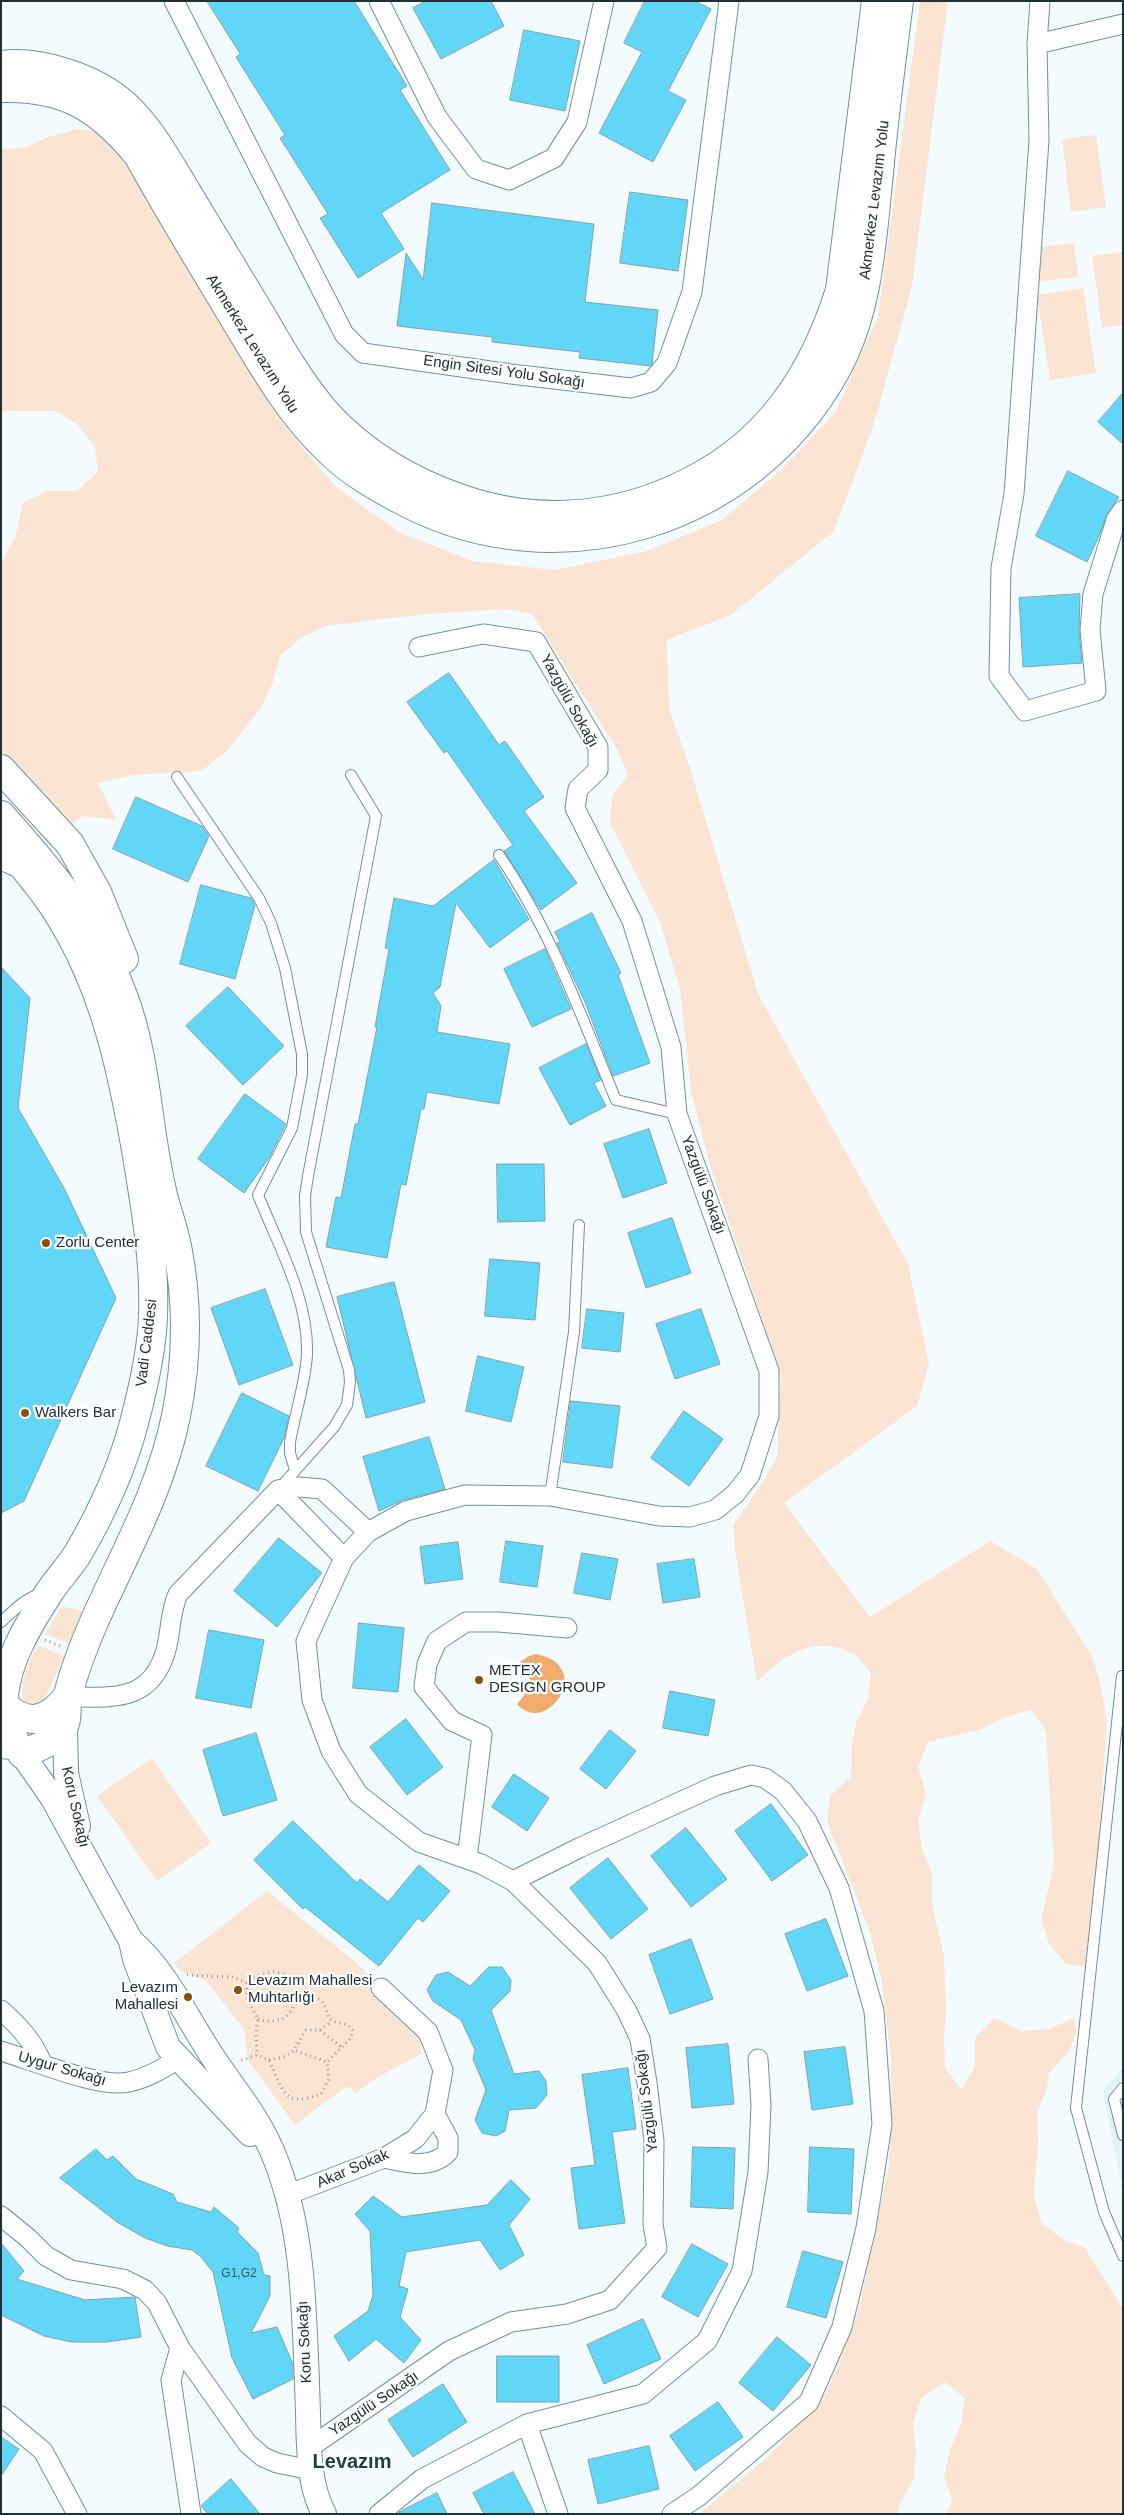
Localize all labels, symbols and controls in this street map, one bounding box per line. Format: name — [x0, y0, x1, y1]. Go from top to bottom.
street label: Akmerkez Levazım Yolu — [856, 119, 894, 281]
street label: Akmerkez Levazım Yolu — [202, 271, 302, 417]
street label: Engin Sitesi Yolu Sokağı — [422, 352, 586, 392]
street label: Yazgülü Sokağı — [536, 651, 602, 751]
street label: Yazgülü Sokağı — [677, 1133, 729, 1237]
place label: Zorlu Center — [56, 1234, 139, 1252]
marker: Zorlu Center — [40, 1237, 52, 1249]
street label: Vadi Caddesi — [133, 1298, 161, 1388]
place label: Walkers Bar — [35, 1404, 116, 1422]
marker: Walkers Bar — [19, 1407, 31, 1419]
place label: METEX DESIGN GROUP — [489, 1662, 606, 1697]
marker: METEX DESIGN GROUP — [473, 1674, 485, 1686]
street label: Koru Sokağı — [57, 1765, 93, 1849]
place label: Levazım Mahallesi Muhtarlığı — [248, 1972, 372, 2007]
place label: Levazım Mahallesi — [115, 1979, 178, 2014]
marker: Levazım Mahallesi Muhtarlığı — [232, 1984, 244, 1996]
marker: Levazım Mahallesi — [182, 1991, 194, 2003]
street label: Uygur Sokağı — [16, 2048, 108, 2090]
street label: Yazgülü Sokağı — [632, 2048, 662, 2154]
street label: Akar Sokak — [314, 2146, 392, 2192]
house number: G1,G2 — [221, 2267, 257, 2281]
street label: Koru Sokağı — [294, 2300, 316, 2384]
street label: Yazgülü Sokağı — [326, 2367, 422, 2441]
district label: Levazım — [313, 2450, 391, 2474]

